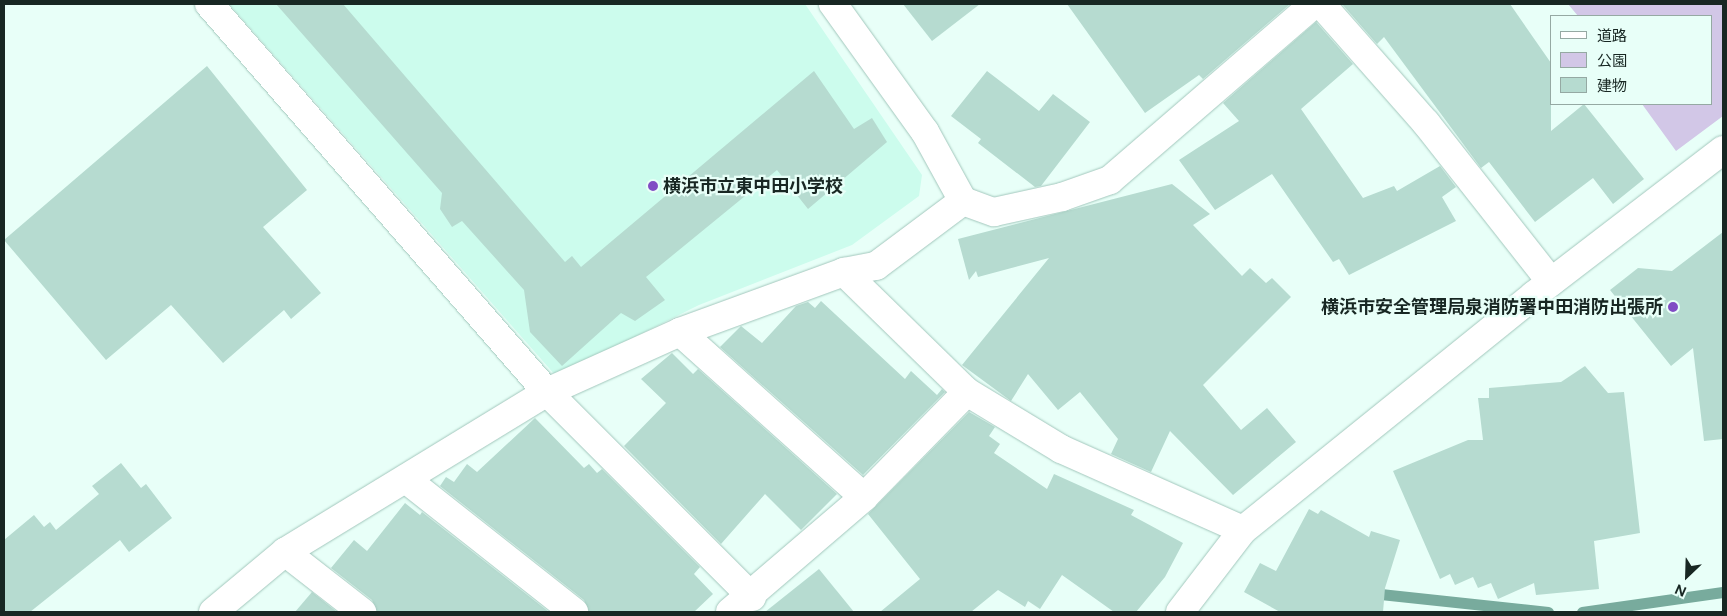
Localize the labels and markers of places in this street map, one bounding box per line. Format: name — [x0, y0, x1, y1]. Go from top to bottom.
place label: 横浜市立東中田小学校 — [663, 175, 843, 197]
marker: 横浜市立東中田小学校 — [647, 180, 659, 192]
place label: 横浜市安全管理局泉消防署中田消防出張所 — [1321, 296, 1663, 318]
marker: 横浜市安全管理局泉消防署中田消防出張所 — [1667, 301, 1679, 313]

